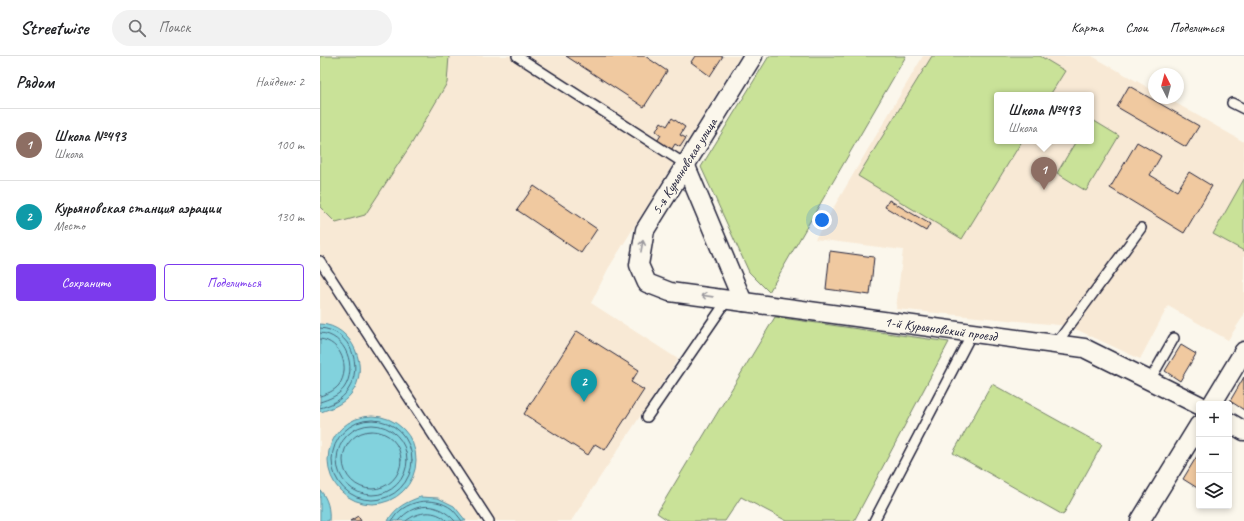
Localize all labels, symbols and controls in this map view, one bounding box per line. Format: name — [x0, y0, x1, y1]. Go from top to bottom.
search box — [112, 10, 392, 46]
text: Streetwise — [20, 16, 88, 40]
icon: search — [126, 17, 148, 39]
text: Поиск — [158, 18, 190, 37]
text: Карта — [1071, 19, 1103, 36]
text: Слои — [1125, 19, 1148, 36]
text: Поделиться — [1170, 19, 1224, 36]
north arrow — [1148, 68, 1184, 104]
text: Рядом — [16, 72, 54, 93]
text: Найдено: 2 — [256, 74, 304, 90]
popup — [994, 92, 1094, 144]
text: Школа №493 — [1008, 101, 1080, 120]
street label: 5-я Курьяновская улица — [648, 114, 721, 218]
text: Школа — [1008, 120, 1037, 136]
text: Школа №493 — [54, 127, 126, 146]
text: 1 — [26, 137, 32, 153]
text: 100 m — [276, 137, 304, 153]
text: Школа — [54, 146, 83, 162]
pin: 1 — [1031, 157, 1057, 190]
text: Курьяновская станция аэрации — [54, 199, 221, 218]
text: 2 — [26, 209, 32, 225]
text: 130 m — [276, 209, 304, 225]
your location — [812, 210, 832, 230]
text: Место — [54, 218, 85, 234]
one-way arrow — [639, 240, 647, 253]
button: Сохранить — [16, 264, 156, 301]
button: Поделиться — [164, 264, 304, 301]
one-way arrow — [701, 293, 714, 300]
street label: 1-й Курьяновский проезд — [884, 313, 1000, 345]
pin: 2 — [571, 369, 597, 402]
map controls — [1196, 401, 1232, 509]
button: + — [1196, 401, 1232, 437]
button: − — [1196, 437, 1232, 473]
button: layers — [1196, 473, 1232, 509]

